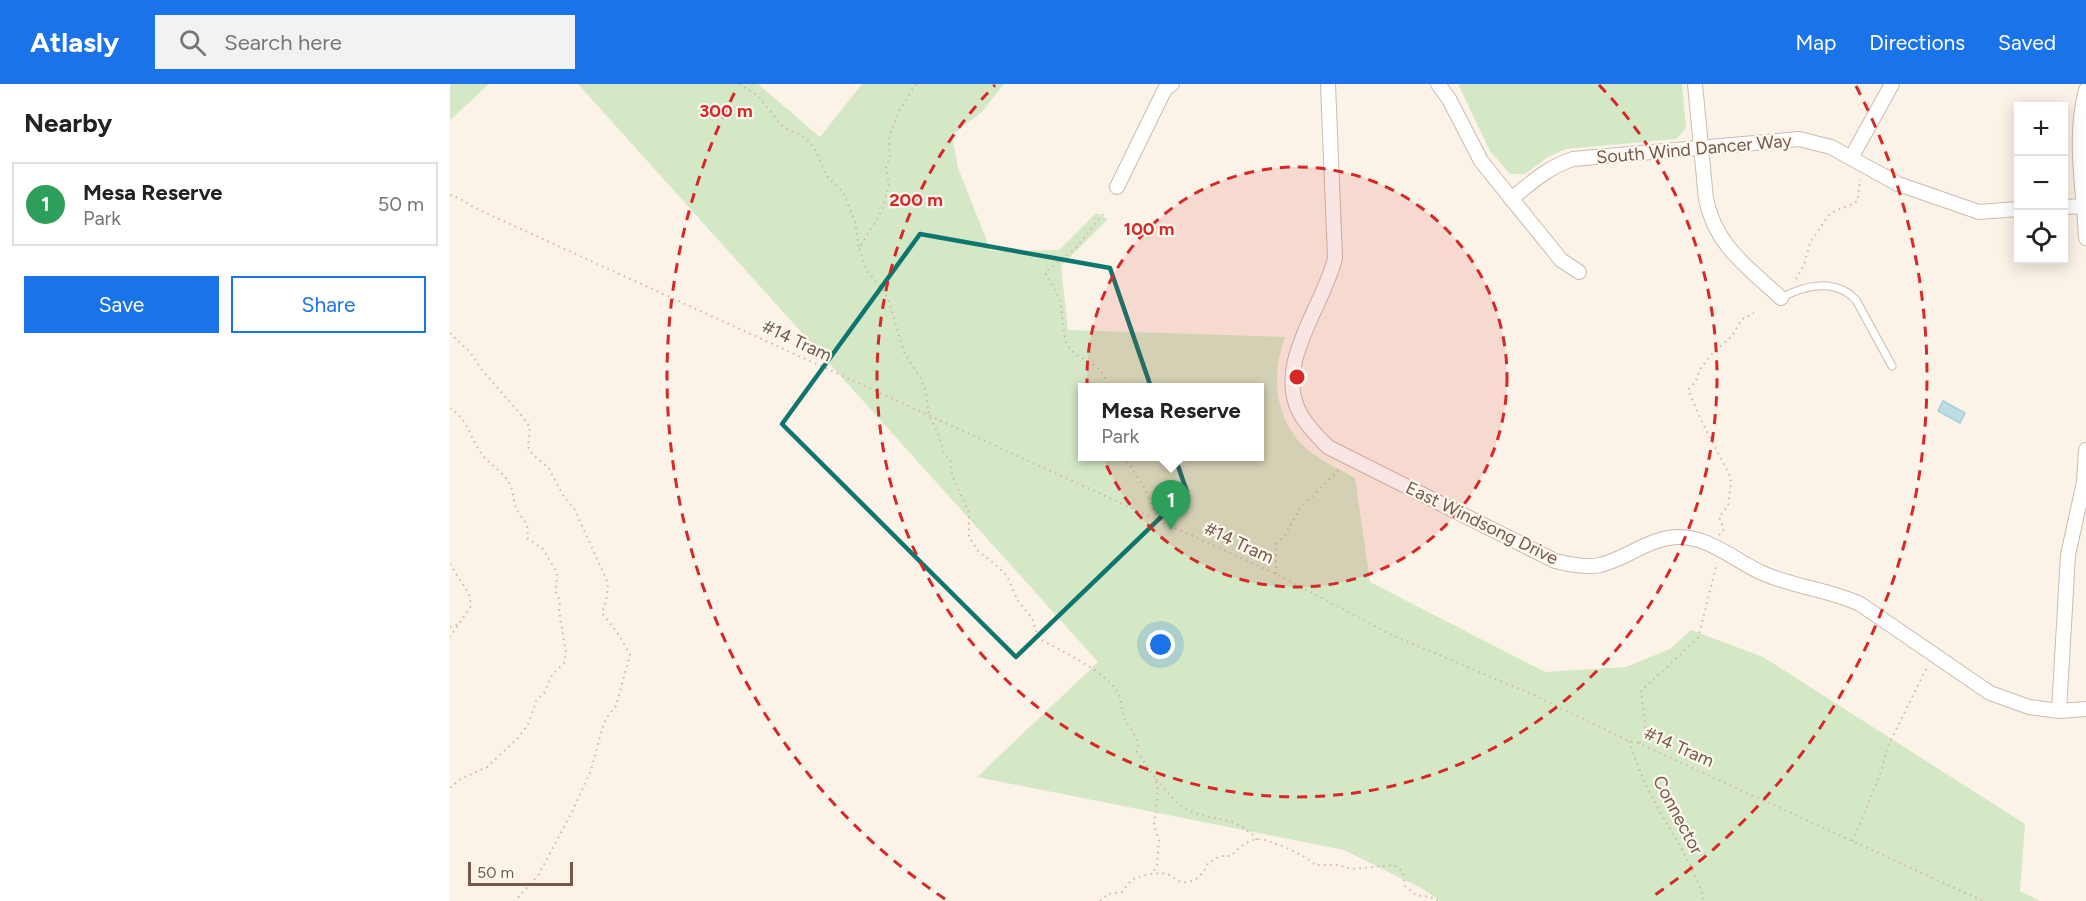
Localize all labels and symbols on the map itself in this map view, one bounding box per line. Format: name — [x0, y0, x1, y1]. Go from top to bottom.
text: 300 m — [699, 100, 753, 122]
street label: South Wind Dancer Way — [1595, 129, 1793, 169]
text: 200 m — [889, 189, 943, 211]
text: 100 m — [1124, 218, 1174, 240]
street label: #14 Tram — [759, 315, 835, 367]
centre of rings — [1287, 367, 1307, 387]
street label: East Windsong Drive — [1402, 477, 1562, 570]
pin: 1 — [1152, 480, 1190, 530]
street label: #14 Tram — [1201, 517, 1277, 569]
your location — [1146, 630, 1175, 659]
street label: #14 Tram — [1641, 722, 1717, 772]
street label: Connector — [1648, 772, 1708, 858]
scale bar — [468, 859, 573, 886]

